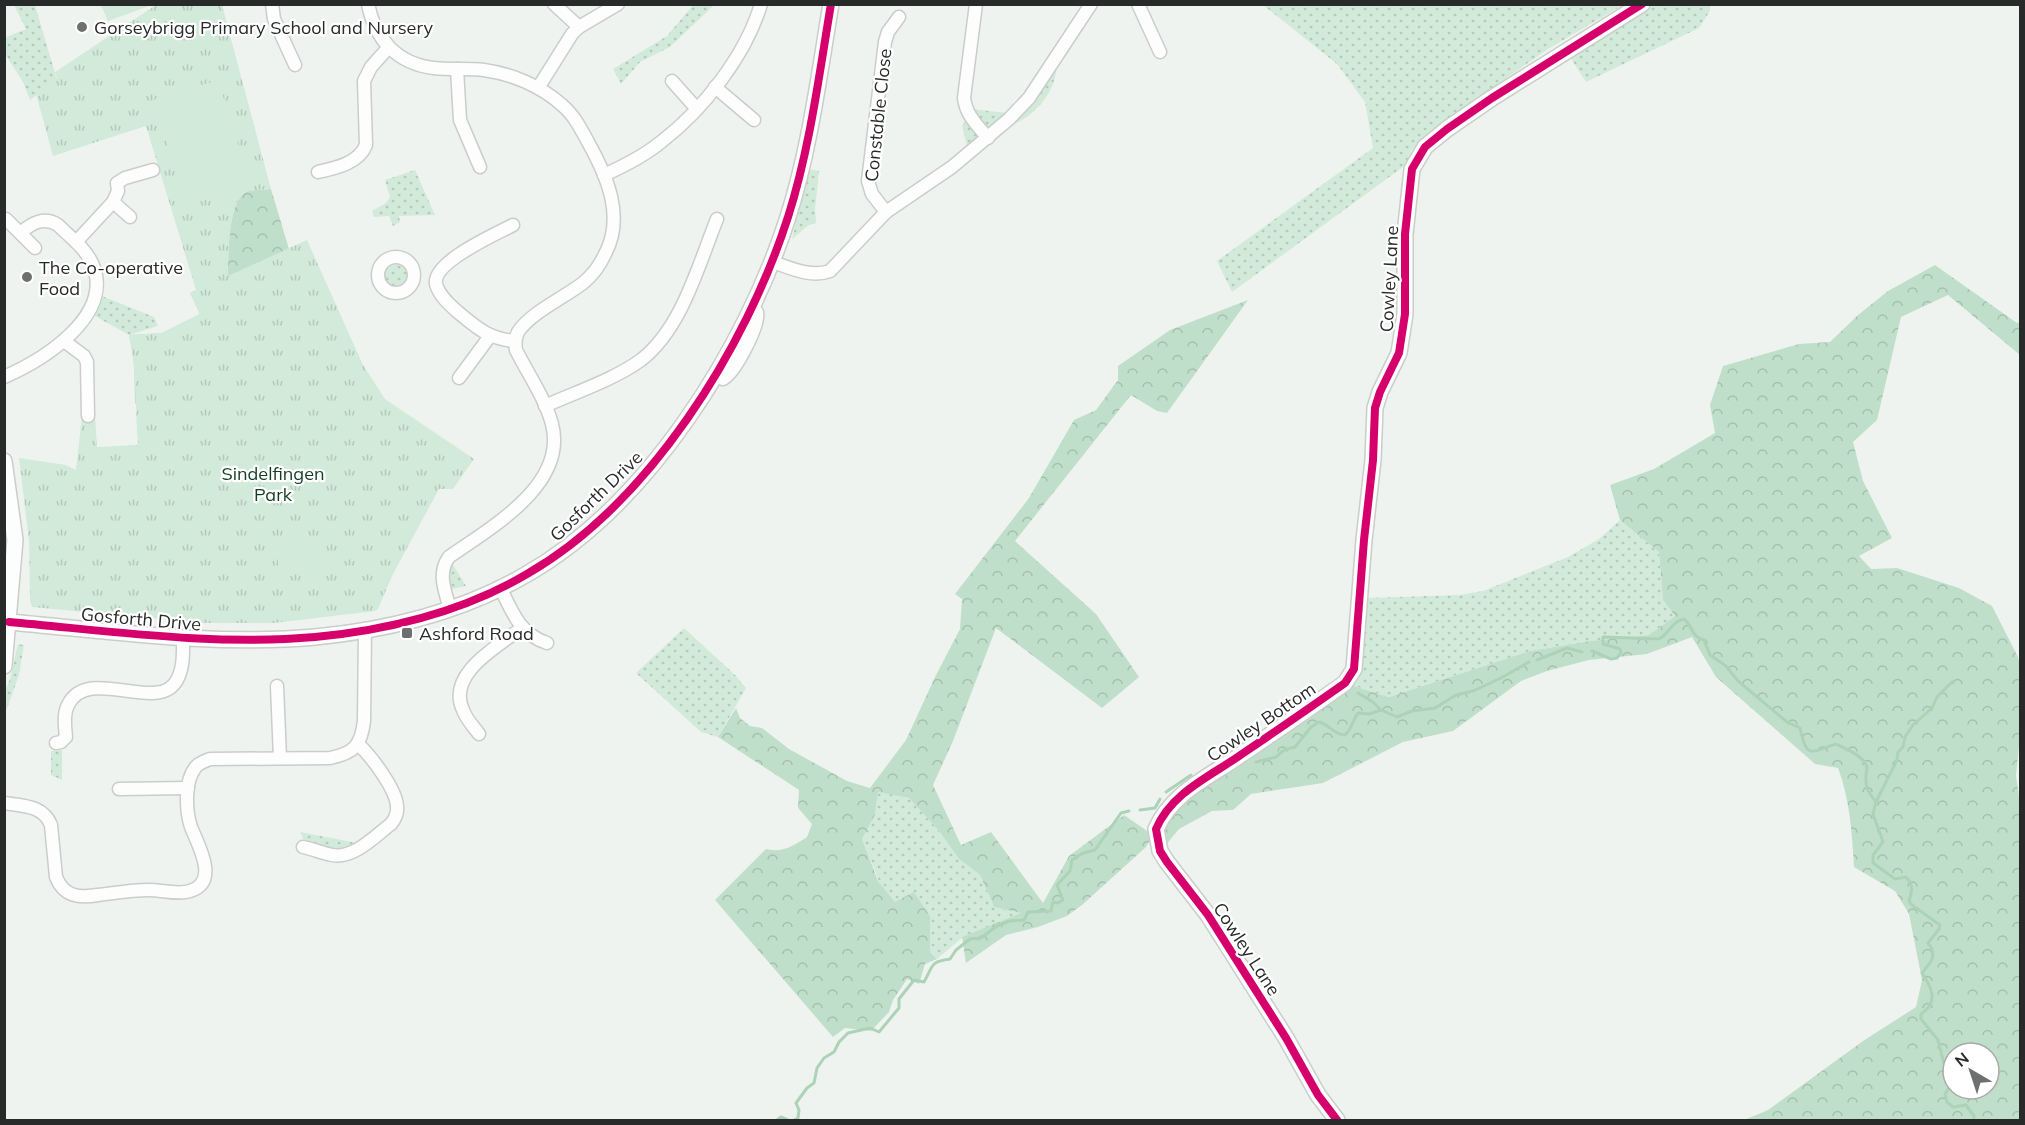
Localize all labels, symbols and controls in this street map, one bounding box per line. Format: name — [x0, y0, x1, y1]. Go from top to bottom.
place label: Gorseybrigg Primary School and Nursery — [94, 16, 433, 39]
marker: Gorseybrigg Primary School and Nursery — [75, 20, 89, 34]
street label: Constable Close — [860, 47, 896, 183]
street label: Cowley Lane — [1375, 225, 1403, 333]
place label: The Co-operative Food — [39, 256, 183, 300]
marker: The Co-operative Food — [20, 270, 34, 284]
street label: Gosforth Drive — [545, 446, 647, 546]
park label: Sindelfingen Park — [222, 462, 325, 506]
street label: Gosforth Drive — [80, 602, 202, 636]
place label: Ashford Road — [419, 622, 534, 645]
marker: Ashford Road — [400, 626, 414, 640]
street label: Cowley Bottom — [1202, 677, 1320, 767]
street label: Cowley Lane — [1208, 898, 1286, 1000]
north arrow — [1941, 1041, 2001, 1101]
text: N — [1951, 1048, 1973, 1071]

